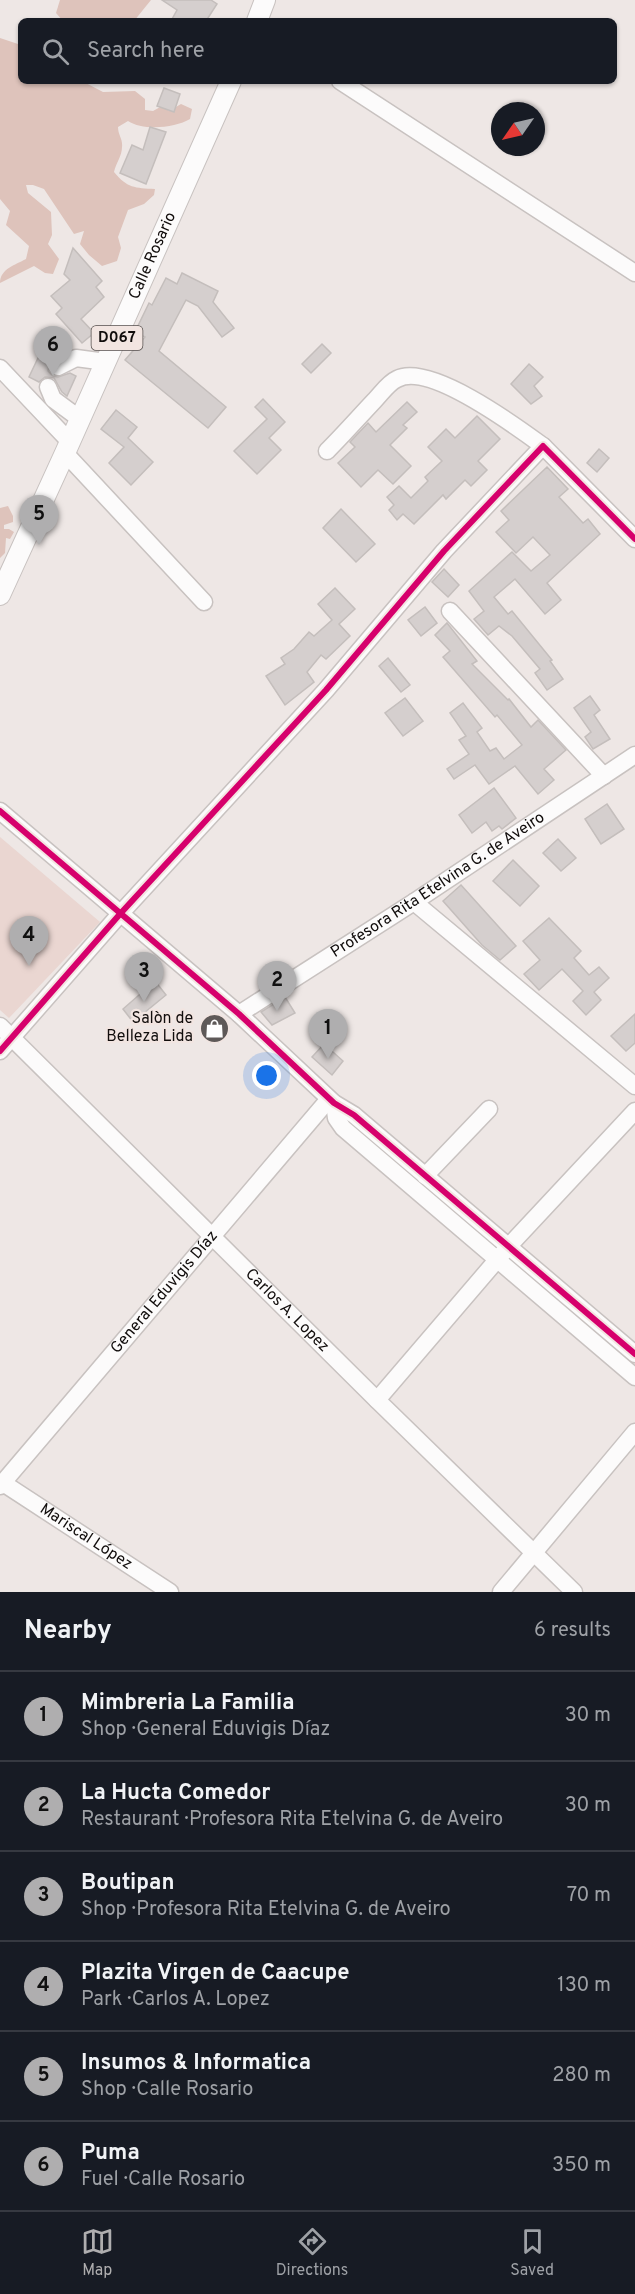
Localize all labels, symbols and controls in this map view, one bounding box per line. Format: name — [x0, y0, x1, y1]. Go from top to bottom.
search box — [18, 18, 617, 84]
icon: search — [39, 35, 72, 68]
text: Search here — [87, 38, 205, 65]
north arrow — [491, 102, 545, 156]
street label: Calle Rosario — [125, 209, 181, 303]
pin: 6 — [34, 326, 72, 376]
road number: D067 — [92, 326, 142, 350]
pin: 5 — [20, 496, 58, 545]
street label: Profesora Rita Etelvina G. de Aveiro — [327, 808, 549, 963]
pin: 4 — [9, 916, 48, 966]
pin: 3 — [124, 952, 164, 1002]
pin: 2 — [258, 962, 296, 1011]
place label: Salòn de Belleza Lida — [106, 1009, 193, 1047]
pin: 1 — [308, 1010, 348, 1059]
shop icon: Salòn de Belleza Lida — [198, 1012, 230, 1044]
your location — [252, 1061, 281, 1090]
street label: General Eduvigis Díaz — [107, 1227, 222, 1358]
street label: Carlos A. Lopez — [240, 1264, 333, 1357]
street label: Mariscal López — [36, 1500, 136, 1575]
text: Nearby — [24, 1615, 112, 1648]
text: 6 results — [534, 1618, 611, 1644]
text: Mimbreria La Familia — [81, 1690, 294, 1717]
text: 1 — [40, 1703, 48, 1729]
text: 30 m — [565, 1703, 611, 1729]
text: Shop · General Eduvigis Díaz — [81, 1717, 330, 1743]
text: La Hucta Comedor — [81, 1780, 270, 1807]
text: 2 — [37, 1793, 50, 1819]
text: 30 m — [565, 1793, 611, 1819]
text: Restaurant · Profesora Rita Etelvina G. de Aveiro — [81, 1807, 503, 1833]
text: Boutipan — [81, 1870, 174, 1897]
text: 3 — [38, 1883, 50, 1909]
text: 70 m — [567, 1883, 611, 1909]
text: Shop · Profesora Rita Etelvina G. de Aveiro — [81, 1897, 451, 1923]
text: Plazita Virgen de Caacupe — [81, 1960, 350, 1987]
text: 4 — [37, 1973, 50, 1999]
text: 130 m — [557, 1973, 611, 1999]
text: Park · Carlos A. Lopez — [81, 1987, 270, 2013]
text: Insumos & Informatica — [81, 2050, 311, 2077]
text: 5 — [37, 2063, 50, 2089]
text: 280 m — [552, 2063, 611, 2089]
text: Shop · Calle Rosario — [81, 2077, 253, 2103]
text: Puma — [81, 2140, 140, 2167]
text: 6 — [37, 2153, 50, 2179]
text: 350 m — [552, 2153, 611, 2179]
text: Fuel · Calle Rosario — [81, 2167, 245, 2193]
tab: Map — [81, 2225, 114, 2281]
tab: Directions — [276, 2225, 348, 2281]
tab: Saved — [510, 2225, 554, 2281]

